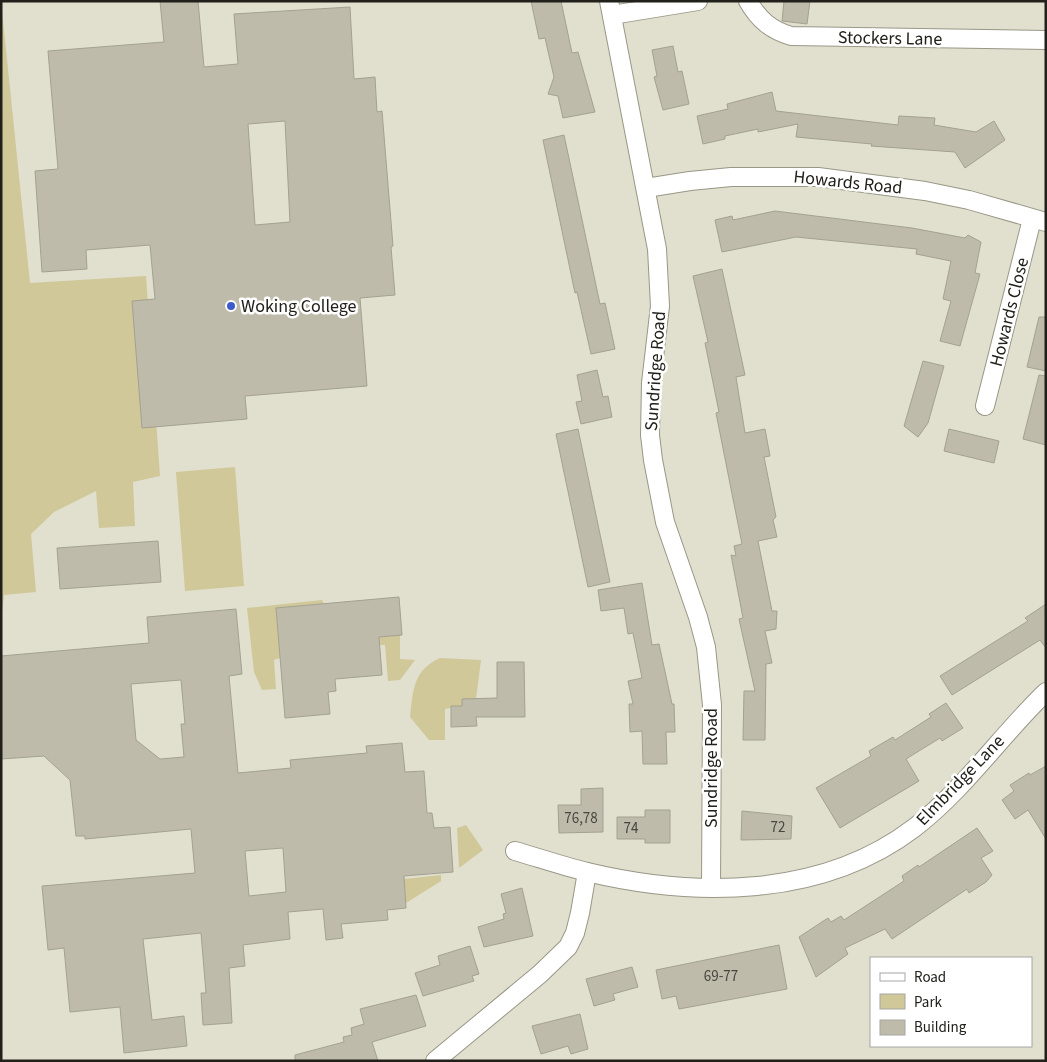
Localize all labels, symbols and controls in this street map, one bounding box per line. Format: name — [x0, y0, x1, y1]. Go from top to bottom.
street label: Stockers Lane — [838, 25, 942, 52]
street label: Howards Road — [792, 164, 904, 201]
street label: Howards Close — [984, 255, 1035, 369]
place label: Woking College — [241, 294, 357, 319]
marker: Woking College — [225, 300, 237, 312]
street label: Sundridge Road — [639, 310, 672, 432]
street label: Sundridge Road — [699, 708, 724, 828]
street label: Elmbridge Lane — [911, 729, 1010, 831]
house number: 76,78 — [564, 808, 598, 829]
house number: 72 — [771, 817, 785, 838]
house number: 74 — [624, 818, 639, 839]
legend — [870, 957, 1032, 1047]
house number: 69-77 — [704, 966, 738, 987]
text: Road — [914, 967, 946, 988]
text: Park — [914, 992, 943, 1013]
text: Building — [914, 1017, 967, 1038]

